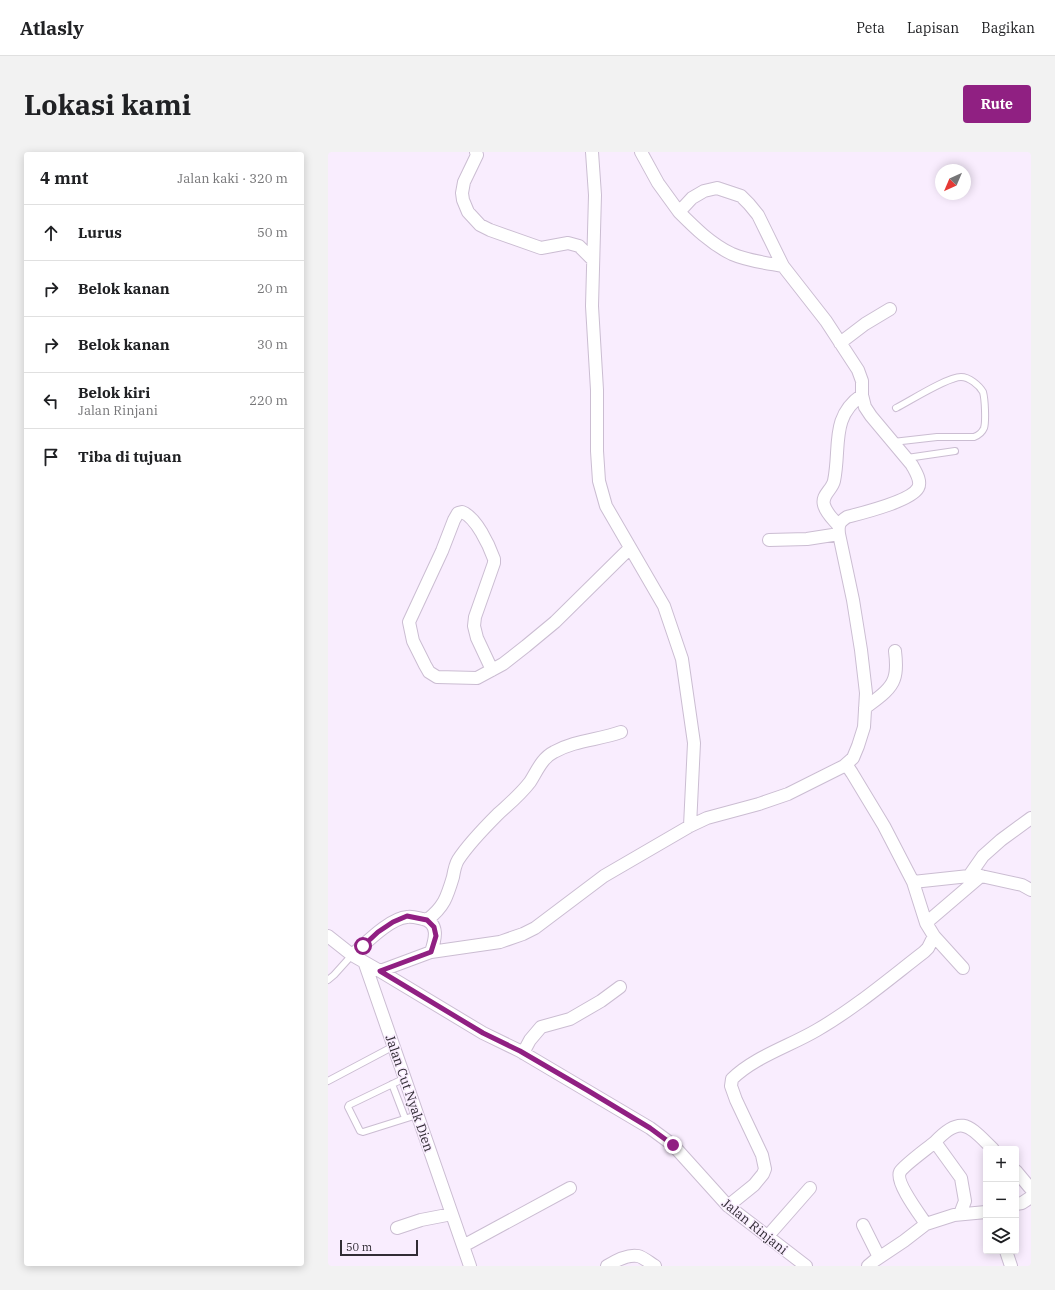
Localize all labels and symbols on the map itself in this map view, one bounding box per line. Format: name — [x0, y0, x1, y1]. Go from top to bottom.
north arrow — [935, 164, 971, 200]
route start — [354, 937, 372, 955]
street label: Jalan Cut Nyak Dien — [382, 1032, 438, 1154]
route end — [664, 1136, 682, 1154]
street label: Jalan Rinjani — [718, 1195, 791, 1258]
scale bar — [340, 1238, 418, 1257]

